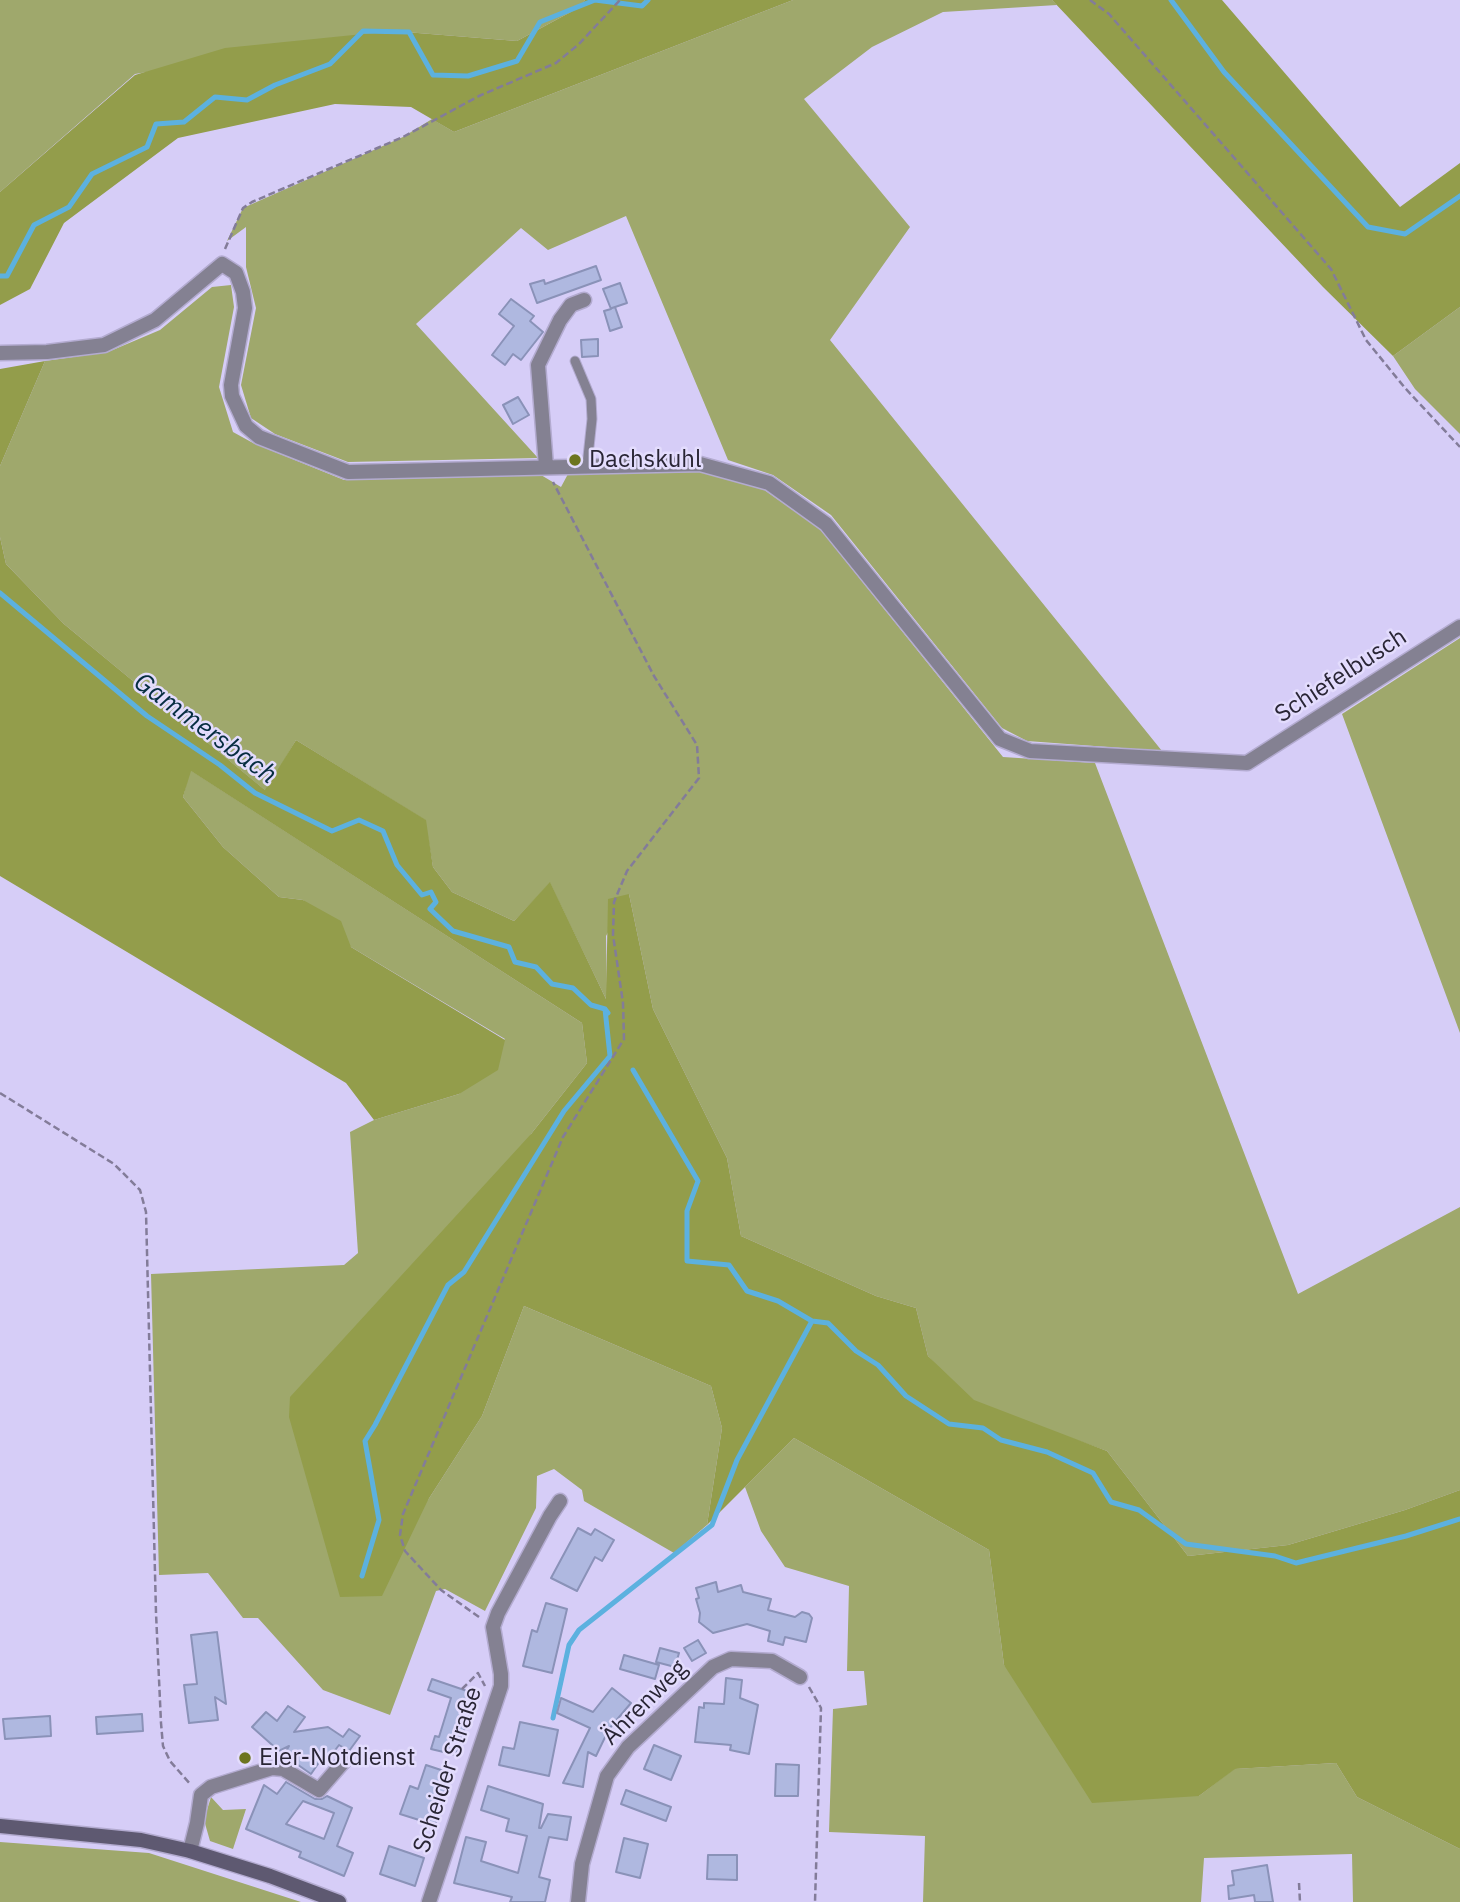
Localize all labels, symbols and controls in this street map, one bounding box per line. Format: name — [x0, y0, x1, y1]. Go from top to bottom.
place label: Dachskuhl — [589, 446, 702, 474]
marker: Dachskuhl — [567, 452, 583, 468]
street label: Schiefelbusch — [1270, 623, 1412, 729]
water label: Gammersbach — [128, 667, 282, 791]
street label: Ährenweg — [596, 1654, 694, 1752]
street label: Scheider Straße — [408, 1683, 488, 1857]
place label: Eier-Notdienst — [259, 1744, 415, 1772]
marker: Eier-Notdienst — [237, 1750, 253, 1766]

